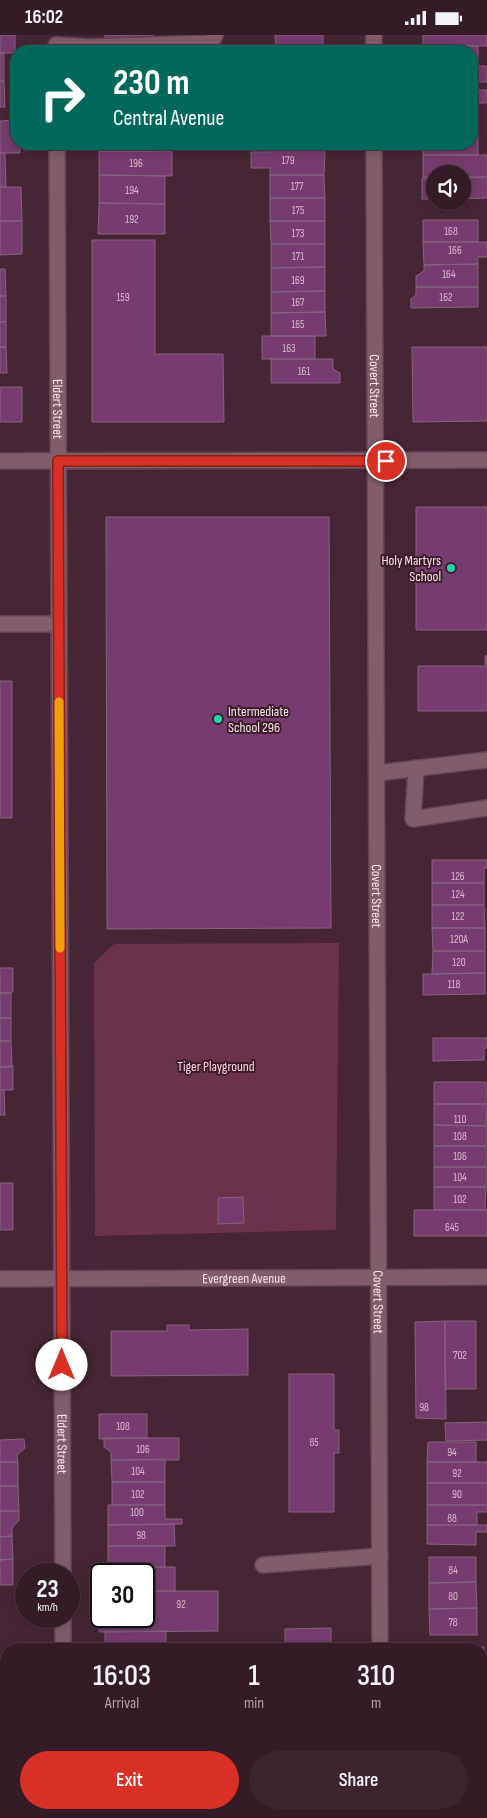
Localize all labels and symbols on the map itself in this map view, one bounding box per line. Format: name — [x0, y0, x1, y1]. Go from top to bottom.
house number: 179 — [281, 154, 295, 167]
house number: 196 — [129, 157, 143, 170]
house number: 177 — [291, 180, 304, 193]
house number: 194 — [125, 184, 139, 197]
house number: 175 — [292, 204, 304, 217]
house number: 192 — [125, 213, 139, 226]
house number: 168 — [444, 225, 458, 238]
house number: 173 — [292, 227, 305, 240]
house number: 166 — [448, 244, 462, 257]
house number: 171 — [292, 250, 304, 263]
house number: 164 — [442, 268, 456, 281]
house number: 169 — [291, 274, 305, 287]
house number: 159 — [116, 291, 130, 304]
house number: 162 — [439, 291, 453, 304]
house number: 167 — [291, 296, 305, 309]
house number: 165 — [291, 318, 305, 331]
house number: 163 — [282, 342, 296, 355]
street label: Covert Street — [366, 354, 384, 418]
house number: 161 — [298, 365, 310, 378]
street label: Eldert Street — [49, 379, 67, 439]
pin — [365, 440, 407, 482]
place label: Holy Martyrs School — [381, 552, 441, 585]
marker: Holy Martyrs School — [445, 562, 457, 574]
place label: Intermediate School 296 — [228, 703, 289, 736]
marker: Intermediate School 296 — [212, 713, 224, 725]
street label: Covert Street — [368, 864, 386, 928]
house number: 126 — [451, 870, 465, 883]
house number: 124 — [451, 888, 465, 901]
house number: 122 — [451, 910, 465, 923]
house number: 120A — [450, 933, 468, 946]
house number: 120 — [452, 956, 466, 969]
house number: 118 — [448, 978, 460, 991]
park label: Tiger Playground — [177, 1058, 255, 1075]
house number: 110 — [454, 1113, 466, 1126]
house number: 108 — [453, 1130, 467, 1143]
house number: 106 — [453, 1150, 467, 1163]
house number: 104 — [453, 1171, 467, 1184]
house number: 102 — [453, 1193, 467, 1206]
house number: 645 — [445, 1221, 459, 1234]
street label: Evergreen Avenue — [202, 1269, 286, 1287]
street label: Covert Street — [370, 1270, 387, 1334]
position arrow — [35, 1338, 87, 1390]
house number: 702 — [453, 1349, 467, 1362]
house number: 98 — [419, 1401, 429, 1414]
street label: Eldert Street — [54, 1414, 71, 1474]
house number: 108 — [116, 1420, 130, 1433]
house number: 85 — [309, 1436, 319, 1449]
house number: 106 — [136, 1443, 150, 1456]
house number: 94 — [447, 1446, 457, 1459]
house number: 104 — [131, 1465, 145, 1478]
house number: 92 — [452, 1467, 462, 1480]
house number: 102 — [131, 1488, 145, 1501]
house number: 90 — [452, 1488, 462, 1501]
house number: 100 — [130, 1506, 144, 1519]
house number: 88 — [447, 1512, 457, 1525]
house number: 98 — [136, 1529, 146, 1542]
speed limit sign: 30 — [90, 1563, 155, 1628]
house number: 84 — [448, 1564, 458, 1577]
house number: 80 — [448, 1590, 458, 1603]
house number: 92 — [176, 1598, 186, 1611]
house number: 78 — [448, 1616, 458, 1629]

